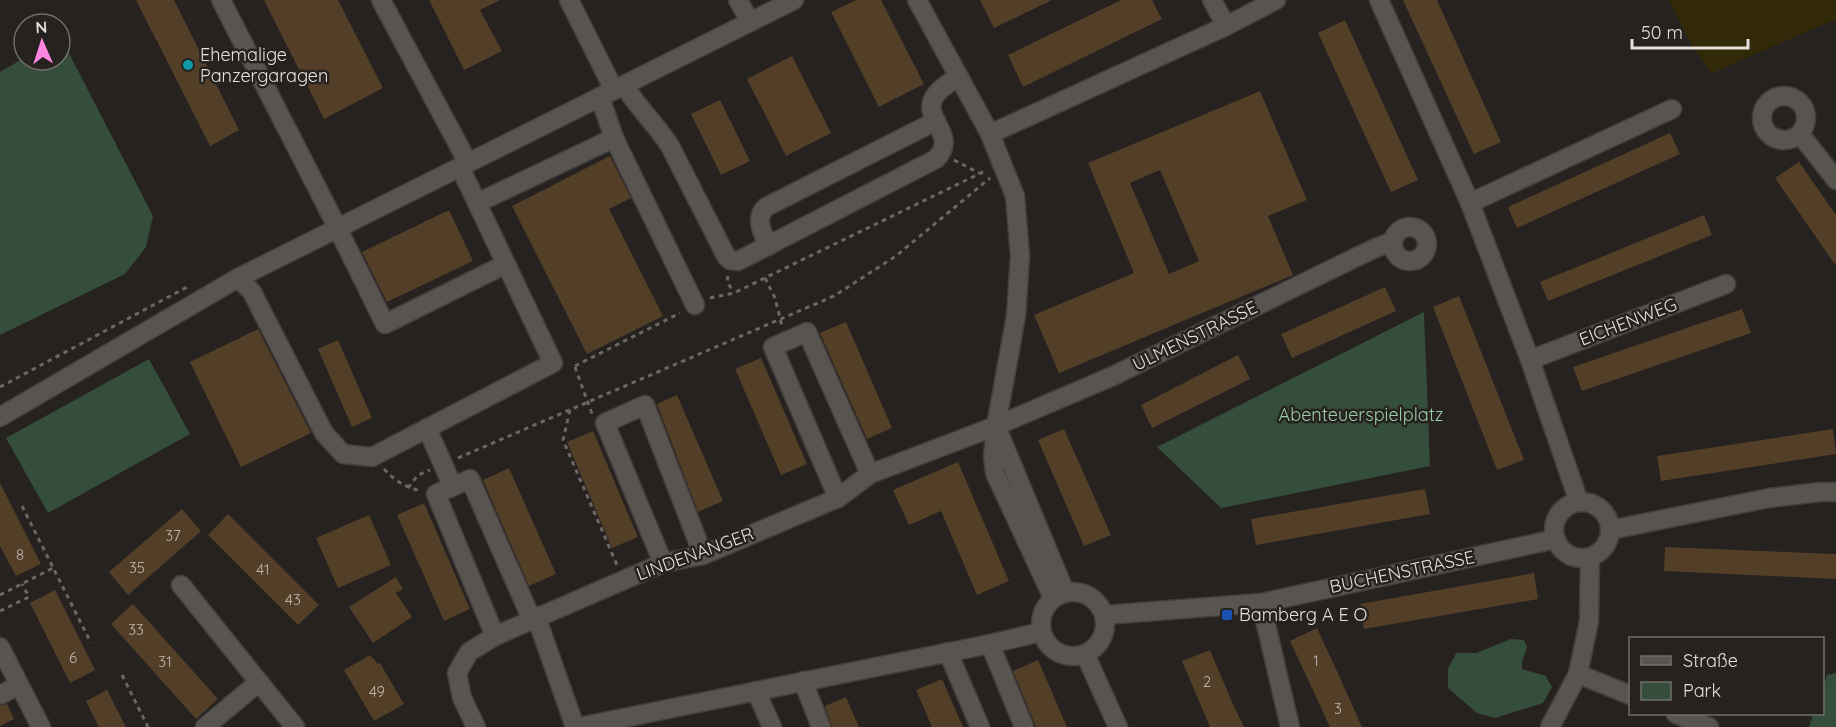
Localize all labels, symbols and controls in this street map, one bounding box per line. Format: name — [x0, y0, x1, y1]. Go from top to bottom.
north arrow — [12, 12, 72, 72]
scale bar — [1632, 12, 1748, 50]
text: N — [35, 17, 48, 37]
text: 50 m — [1641, 21, 1683, 44]
place label: Ehemalige Panzergaragen — [200, 43, 328, 87]
marker: Ehemalige Panzergaragen — [181, 58, 195, 72]
street label: EICHENWEG — [1576, 292, 1680, 351]
street label: ULMENSTRASSE — [1129, 295, 1261, 376]
park label: Abenteuerspielplatz — [1279, 403, 1443, 426]
street label: LINDENANGER — [633, 522, 757, 585]
house number: 37 — [165, 526, 181, 545]
house number: 8 — [16, 545, 24, 564]
street label: BUCHENSTRASSE — [1327, 545, 1477, 598]
house number: 35 — [129, 558, 145, 577]
house number: 41 — [256, 560, 270, 579]
house number: 43 — [285, 590, 301, 609]
place label: Bamberg A E O — [1239, 603, 1367, 626]
marker: Bamberg A E O — [1220, 608, 1234, 622]
house number: 33 — [128, 620, 144, 639]
legend — [1629, 637, 1824, 715]
house number: 6 — [69, 648, 77, 667]
text: Straße — [1683, 649, 1738, 672]
house number: 1 — [1313, 651, 1319, 670]
house number: 31 — [158, 652, 172, 671]
house number: 2 — [1203, 672, 1211, 691]
text: Park — [1683, 679, 1721, 702]
house number: 49 — [369, 682, 385, 701]
house number: 3 — [1334, 699, 1342, 718]

